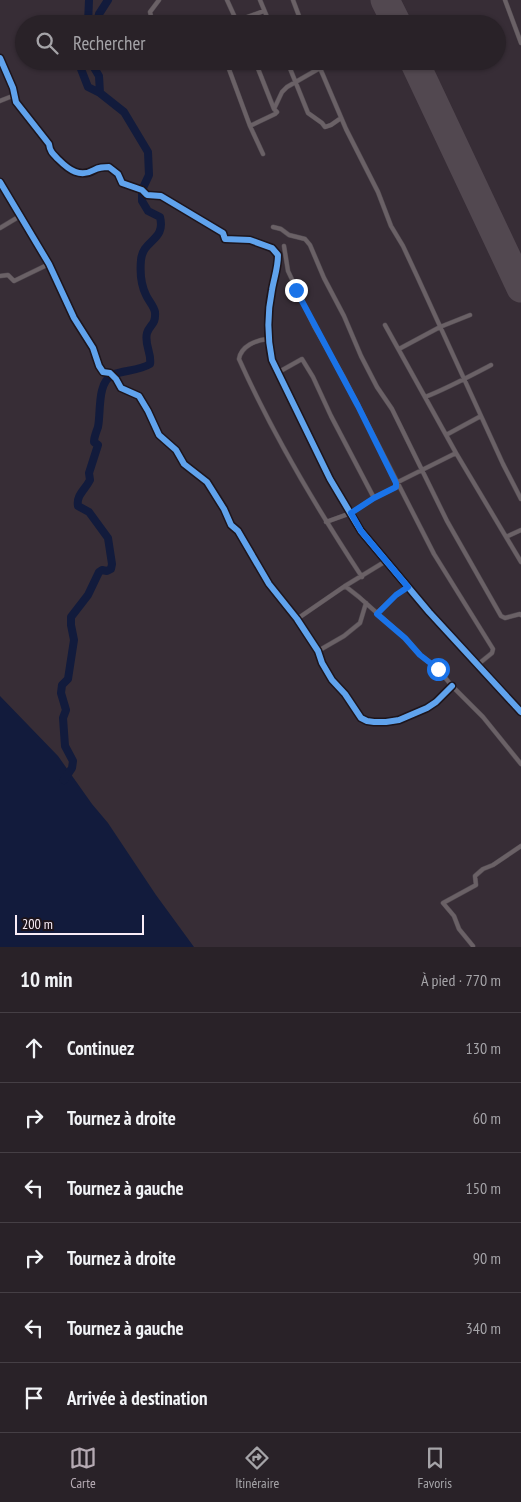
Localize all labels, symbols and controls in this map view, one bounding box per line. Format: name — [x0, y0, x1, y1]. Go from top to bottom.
search box — [15, 15, 506, 70]
icon: search — [33, 29, 61, 57]
text: Rechercher — [73, 31, 145, 55]
route end — [285, 279, 308, 302]
route start — [427, 658, 450, 681]
scale bar — [15, 912, 144, 935]
text: 200 m — [22, 915, 53, 933]
text: 10 min — [20, 966, 72, 993]
text: À pied · 770 m — [421, 970, 501, 990]
icon: ahead — [20, 1034, 48, 1062]
text: Continuez — [67, 1036, 134, 1060]
text: 130 m — [466, 1038, 501, 1058]
icon: right — [20, 1104, 48, 1132]
text: Tournez à droite — [67, 1106, 176, 1130]
text: 60 m — [473, 1108, 501, 1128]
icon: left — [20, 1174, 48, 1202]
text: Tournez à gauche — [67, 1176, 184, 1200]
text: 150 m — [466, 1178, 501, 1198]
icon: right — [20, 1244, 48, 1272]
text: Tournez à droite — [67, 1246, 176, 1270]
text: 90 m — [473, 1248, 501, 1268]
icon: left — [20, 1314, 48, 1342]
text: Tournez à gauche — [67, 1316, 184, 1340]
text: 340 m — [466, 1318, 501, 1338]
icon: arrive — [20, 1384, 48, 1412]
text: Arrivée à destination — [67, 1386, 208, 1410]
tab: Carte — [69, 1444, 97, 1492]
tab: Itinéraire — [235, 1444, 279, 1492]
tab: Favoris — [417, 1444, 452, 1492]

